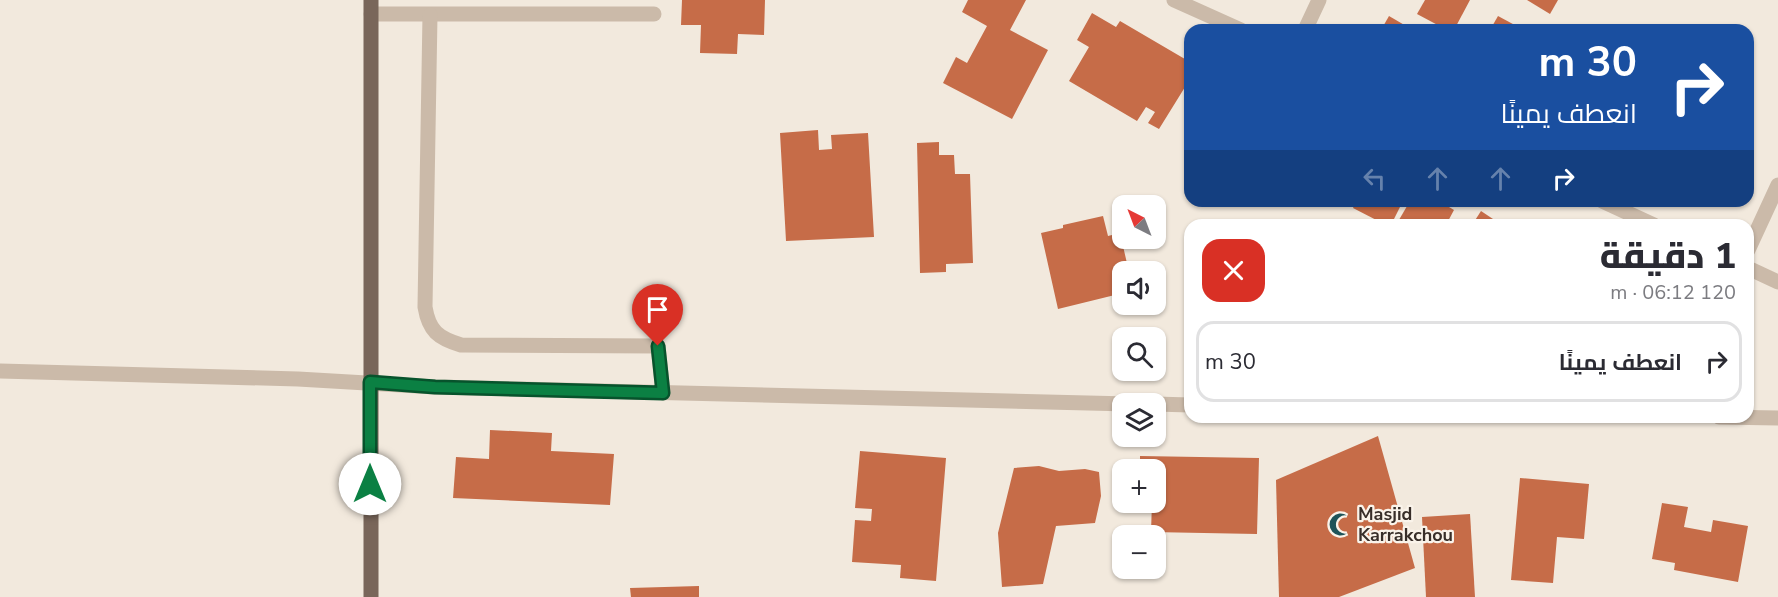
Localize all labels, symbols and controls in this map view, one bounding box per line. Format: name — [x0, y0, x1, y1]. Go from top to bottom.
text: 30 m — [1538, 34, 1637, 91]
icon: right — [1658, 48, 1736, 126]
text: انعطف يمينًا — [1500, 96, 1637, 133]
icon: left — [1358, 162, 1391, 195]
icon: ahead — [1421, 162, 1454, 195]
icon: ahead — [1484, 162, 1517, 195]
icon: right — [1547, 162, 1580, 195]
north arrow — [1112, 195, 1166, 249]
map controls — [1112, 195, 1166, 579]
text: 1 دقيقة — [1600, 232, 1736, 281]
button: close — [1202, 239, 1265, 302]
button: sound — [1112, 261, 1166, 315]
text: 120 m · 06:12 — [1610, 279, 1736, 306]
pin — [632, 284, 683, 346]
icon: arrive — [641, 293, 674, 326]
button: search — [1112, 327, 1166, 381]
icon: right — [1700, 345, 1733, 378]
text: 30 m — [1205, 347, 1256, 377]
text: انعطف يمينًا — [1559, 348, 1682, 378]
button: layers — [1112, 393, 1166, 447]
position arrow — [338, 452, 402, 516]
button: + — [1112, 459, 1166, 513]
place label: Masjid Karrakchou — [1358, 502, 1453, 547]
mosque icon: Masjid Karrakchou — [1327, 511, 1353, 537]
button: − — [1112, 525, 1166, 579]

